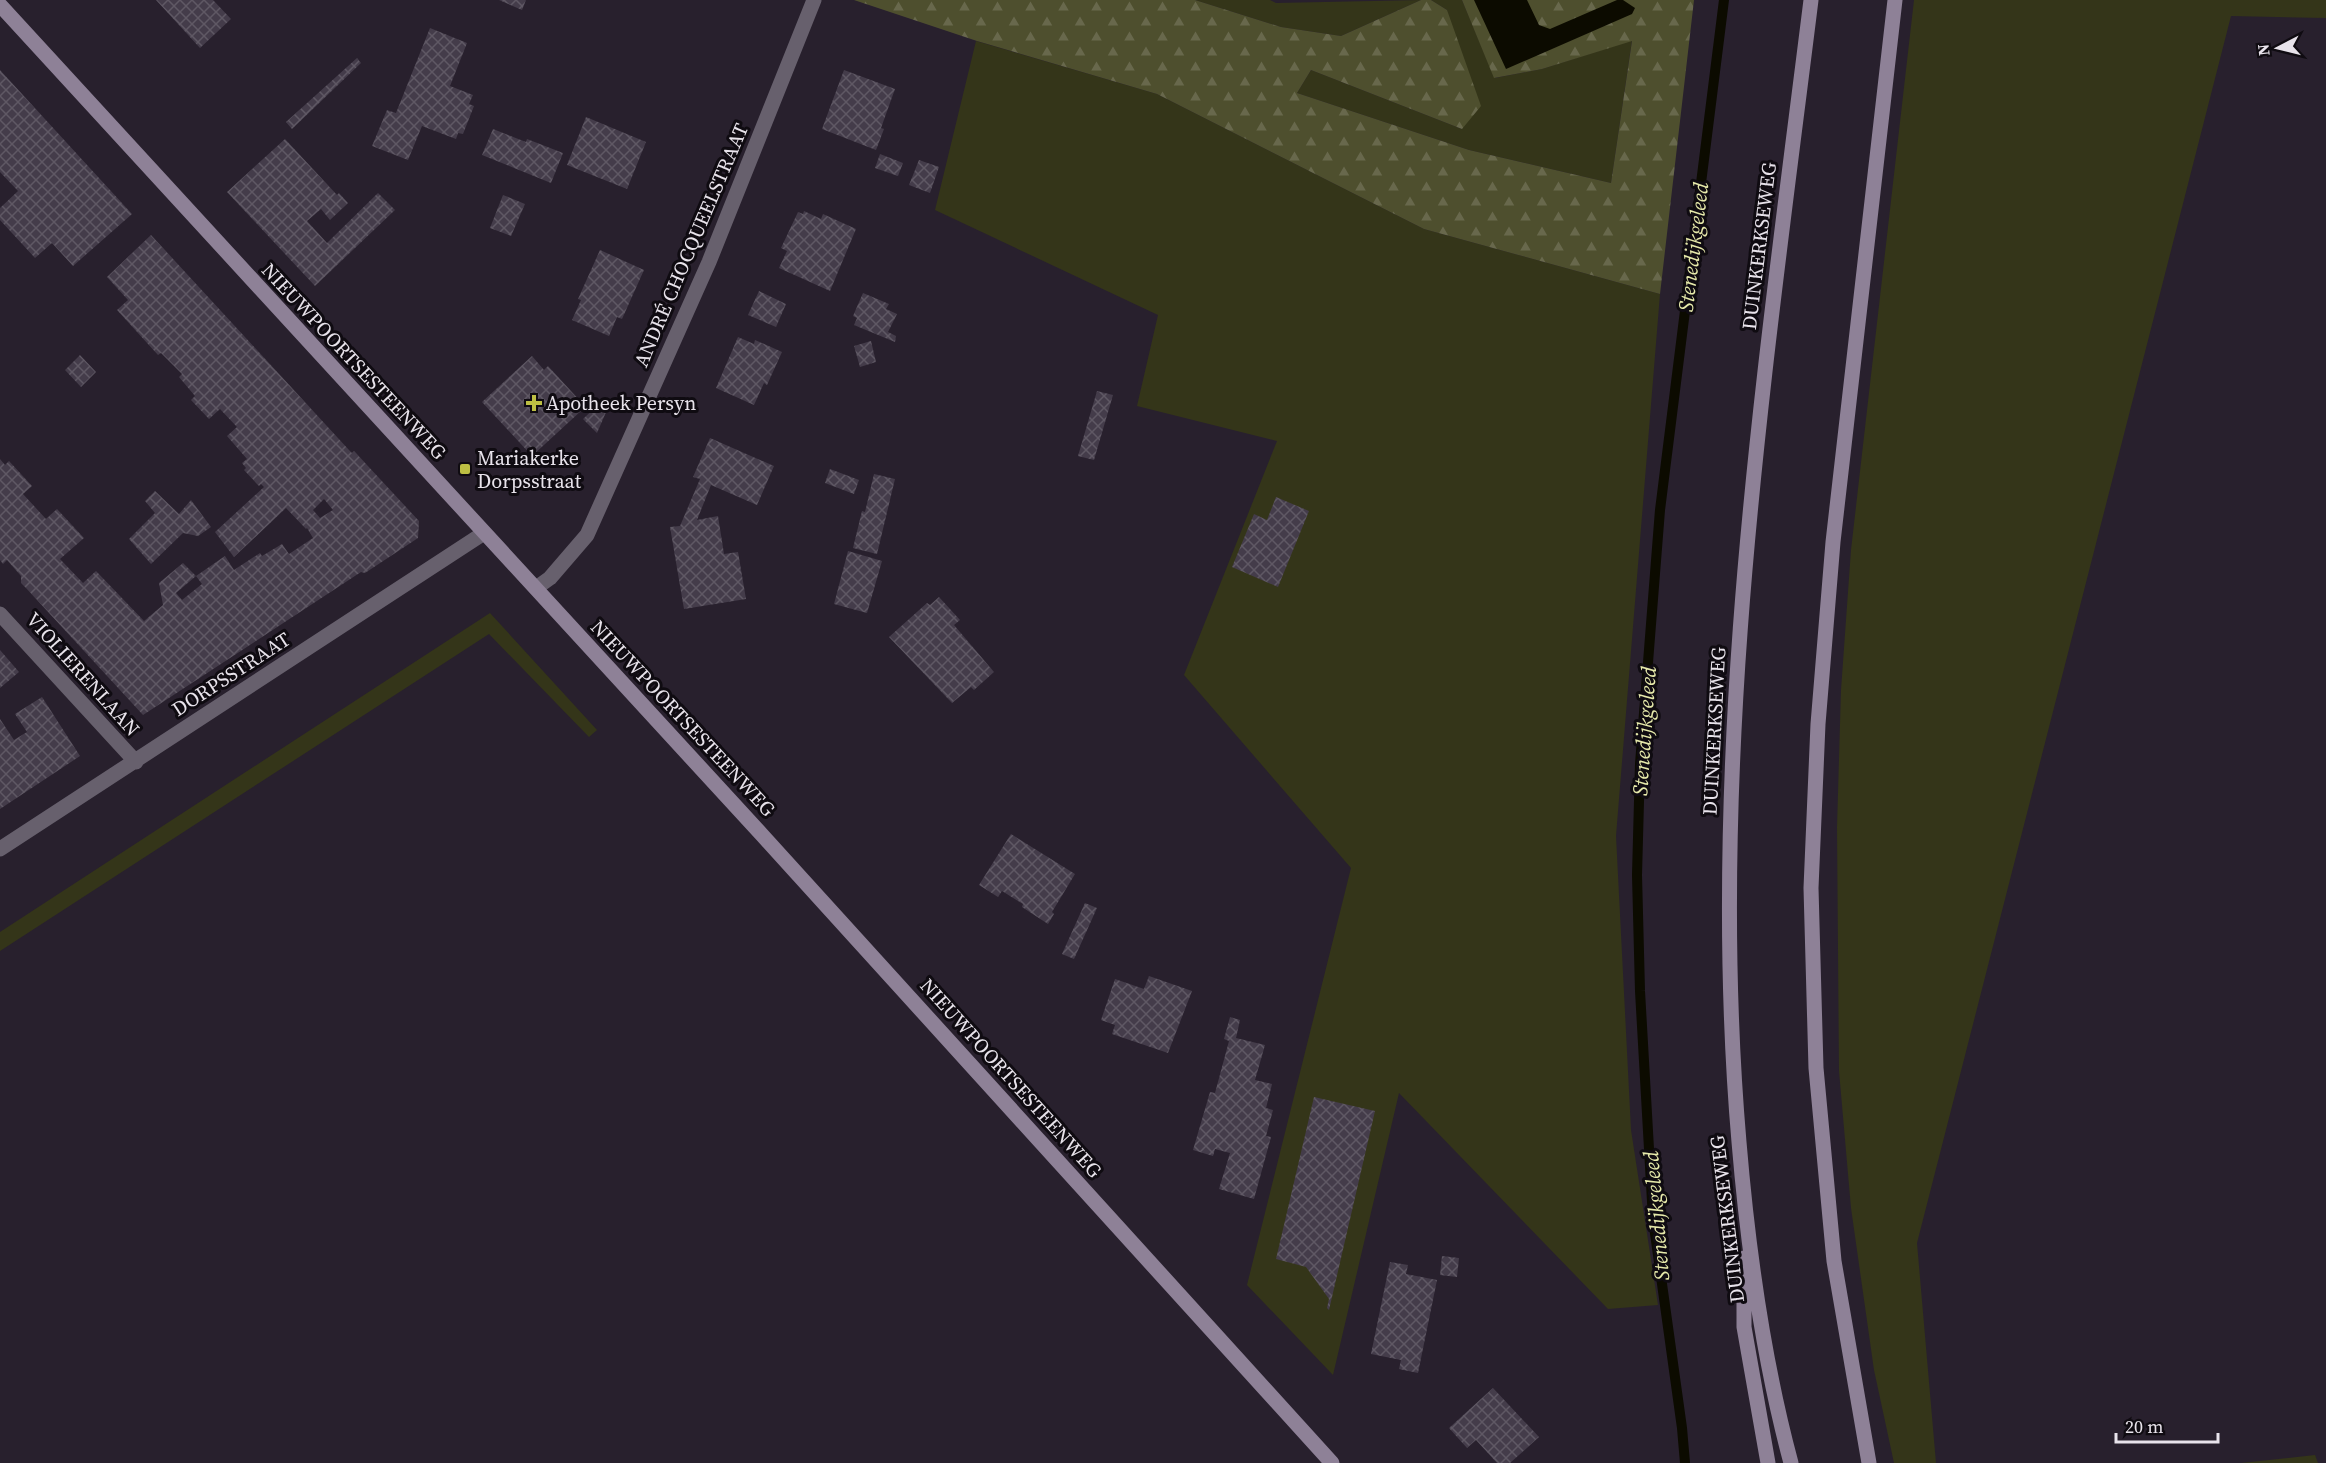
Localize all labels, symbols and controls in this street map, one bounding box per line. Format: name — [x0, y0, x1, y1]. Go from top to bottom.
north arrow — [2248, 18, 2308, 78]
text: N — [2251, 42, 2275, 57]
street label: ANDRÉ CHOCQUEELSTRAAT — [627, 119, 755, 371]
street label: DUINKERKSEWEG — [1735, 160, 1783, 331]
water label: Stenedijkgeleed — [1671, 181, 1715, 313]
street label: NIEUWPOORTSESTEENWEG — [255, 257, 453, 466]
place label: Apotheek Persyn — [546, 389, 696, 417]
marker: Apotheek Persyn — [527, 396, 541, 410]
place label: Mariakerke Dorpsstraat — [477, 444, 582, 495]
marker: Mariakerke Dorpsstraat — [458, 462, 472, 476]
street label: VIOLIERENLAAN — [20, 606, 146, 742]
street label: NIEUWPOORTSESTEENWEG — [584, 614, 782, 823]
street label: DORPSSTRAAT — [166, 625, 296, 723]
street label: DUINKERKSEWEG — [1696, 646, 1732, 816]
water label: Stenedijkgeleed — [1625, 665, 1663, 797]
street label: NIEUWPOORTSESTEENWEG — [914, 972, 1108, 1184]
street label: DUINKERKSEWEG — [1703, 1133, 1751, 1304]
water label: Stenedijkgeleed — [1636, 1150, 1676, 1282]
scale bar — [2116, 1406, 2218, 1444]
text: 20 m — [2125, 1414, 2163, 1439]

